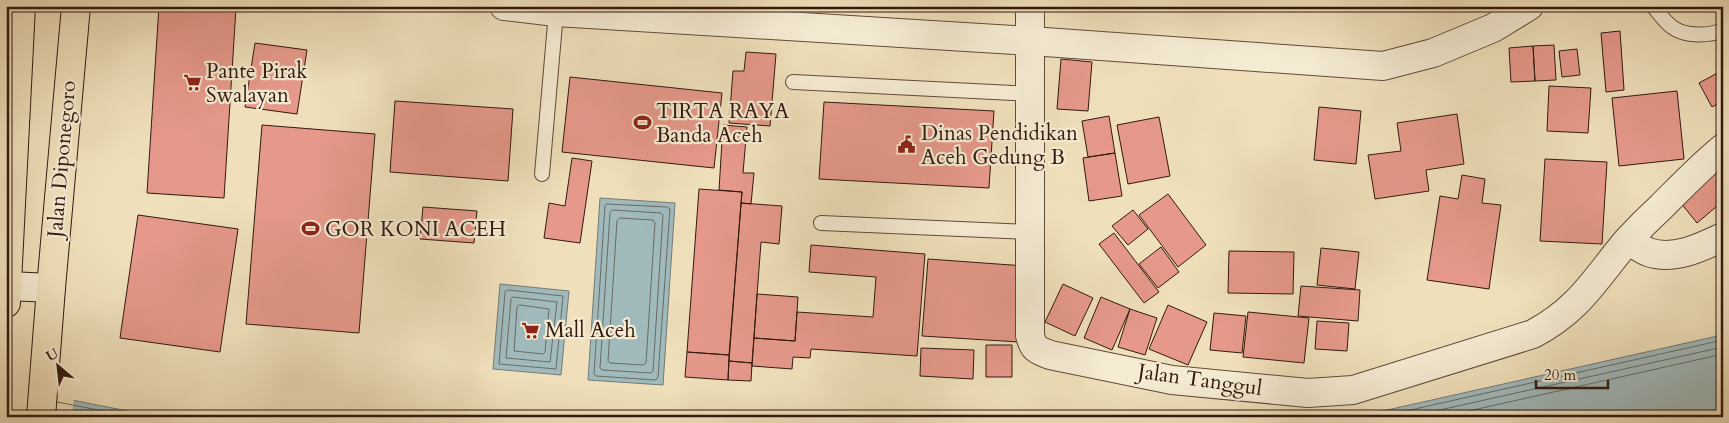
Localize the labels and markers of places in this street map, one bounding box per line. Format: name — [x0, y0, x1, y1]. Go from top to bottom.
place label: Pante Pirak Swalayan — [206, 57, 308, 110]
supermarket icon: Pante Pirak Swalayan — [182, 73, 202, 93]
place label: TIRTA RAYA Banda Aceh — [656, 97, 789, 150]
sports icon: TIRTA RAYA Banda Aceh — [632, 113, 652, 133]
place label: Dinas Pendidikan Aceh Gedung B — [921, 119, 1078, 172]
public building icon: Dinas Pendidikan Aceh Gedung B — [897, 135, 917, 155]
place label: GOR KONI ACEH — [325, 215, 506, 244]
sports icon: GOR KONI ACEH — [301, 219, 321, 239]
place label: Mall Aceh — [545, 316, 636, 345]
supermarket icon: Mall Aceh — [521, 320, 541, 340]

